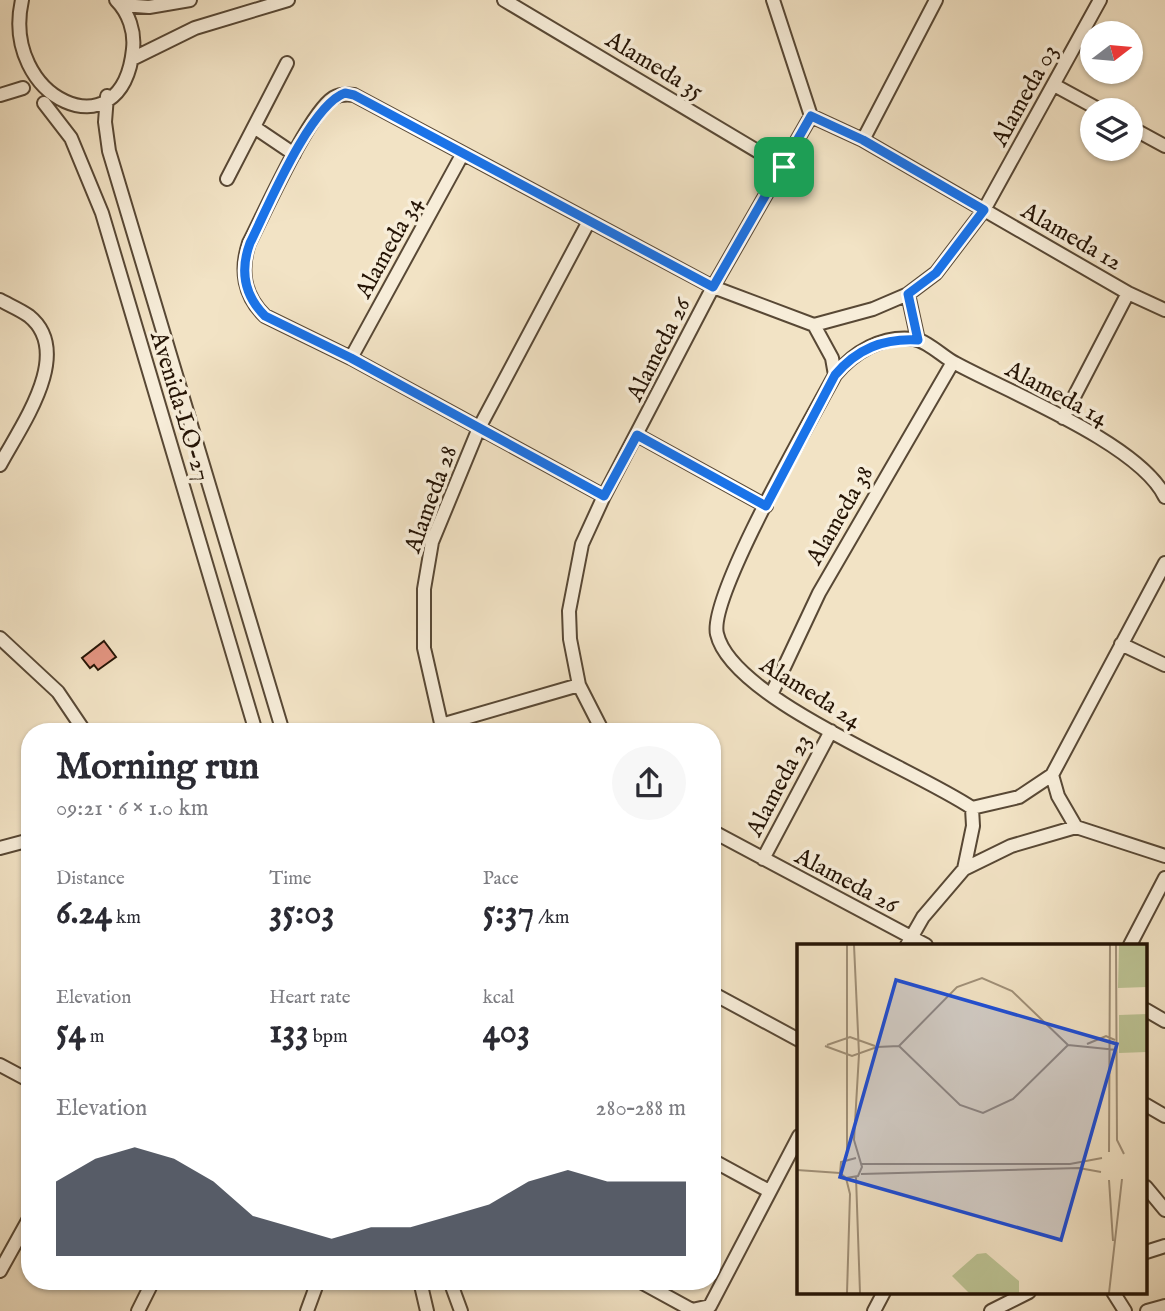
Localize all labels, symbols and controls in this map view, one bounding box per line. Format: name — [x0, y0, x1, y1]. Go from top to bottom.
north arrow — [1080, 21, 1143, 84]
map controls — [1080, 21, 1143, 161]
street label: Alameda 35 — [599, 24, 709, 108]
street label: Alameda 03 — [984, 39, 1066, 153]
button: layers — [1080, 98, 1143, 161]
pin — [754, 137, 814, 197]
icon: arrive — [765, 148, 803, 186]
street label: Alameda 34 — [348, 191, 430, 305]
street label: Alameda 12 — [1014, 196, 1127, 279]
street label: Alameda 26 — [620, 292, 699, 408]
street label: Avenida LO-27 — [142, 327, 217, 485]
street label: Alameda 14 — [999, 354, 1113, 434]
street label: Alameda 28 — [397, 442, 465, 558]
street label: Alameda 38 — [799, 461, 881, 572]
street label: Alameda 24 — [753, 649, 867, 737]
street label: Alameda 23 — [739, 729, 819, 843]
text: Morning run — [56, 744, 259, 792]
button: share — [612, 746, 686, 820]
text: 09:21 · 6 × 1.0 km — [56, 794, 208, 823]
street label: Alameda 26 — [788, 841, 904, 922]
text: Distance — [56, 867, 125, 891]
text: Time — [269, 867, 312, 891]
text: Pace — [483, 867, 519, 891]
text: 6.24 — [56, 891, 112, 936]
text: 35:03 — [269, 891, 335, 936]
text: 5:37 — [483, 891, 534, 936]
text: km — [112, 906, 141, 930]
text: /km — [534, 906, 569, 930]
inset map — [797, 944, 1148, 1294]
text: Elevation — [56, 986, 131, 1010]
text: Heart rate — [269, 986, 350, 1010]
text: kcal — [483, 986, 514, 1010]
text: 54 — [56, 1010, 86, 1055]
text: 133 — [269, 1010, 309, 1055]
text: 403 — [483, 1010, 530, 1055]
text: m — [86, 1025, 105, 1049]
text: bpm — [309, 1025, 348, 1049]
text: Elevation — [56, 1094, 147, 1123]
text: 280–288 m — [596, 1094, 686, 1123]

